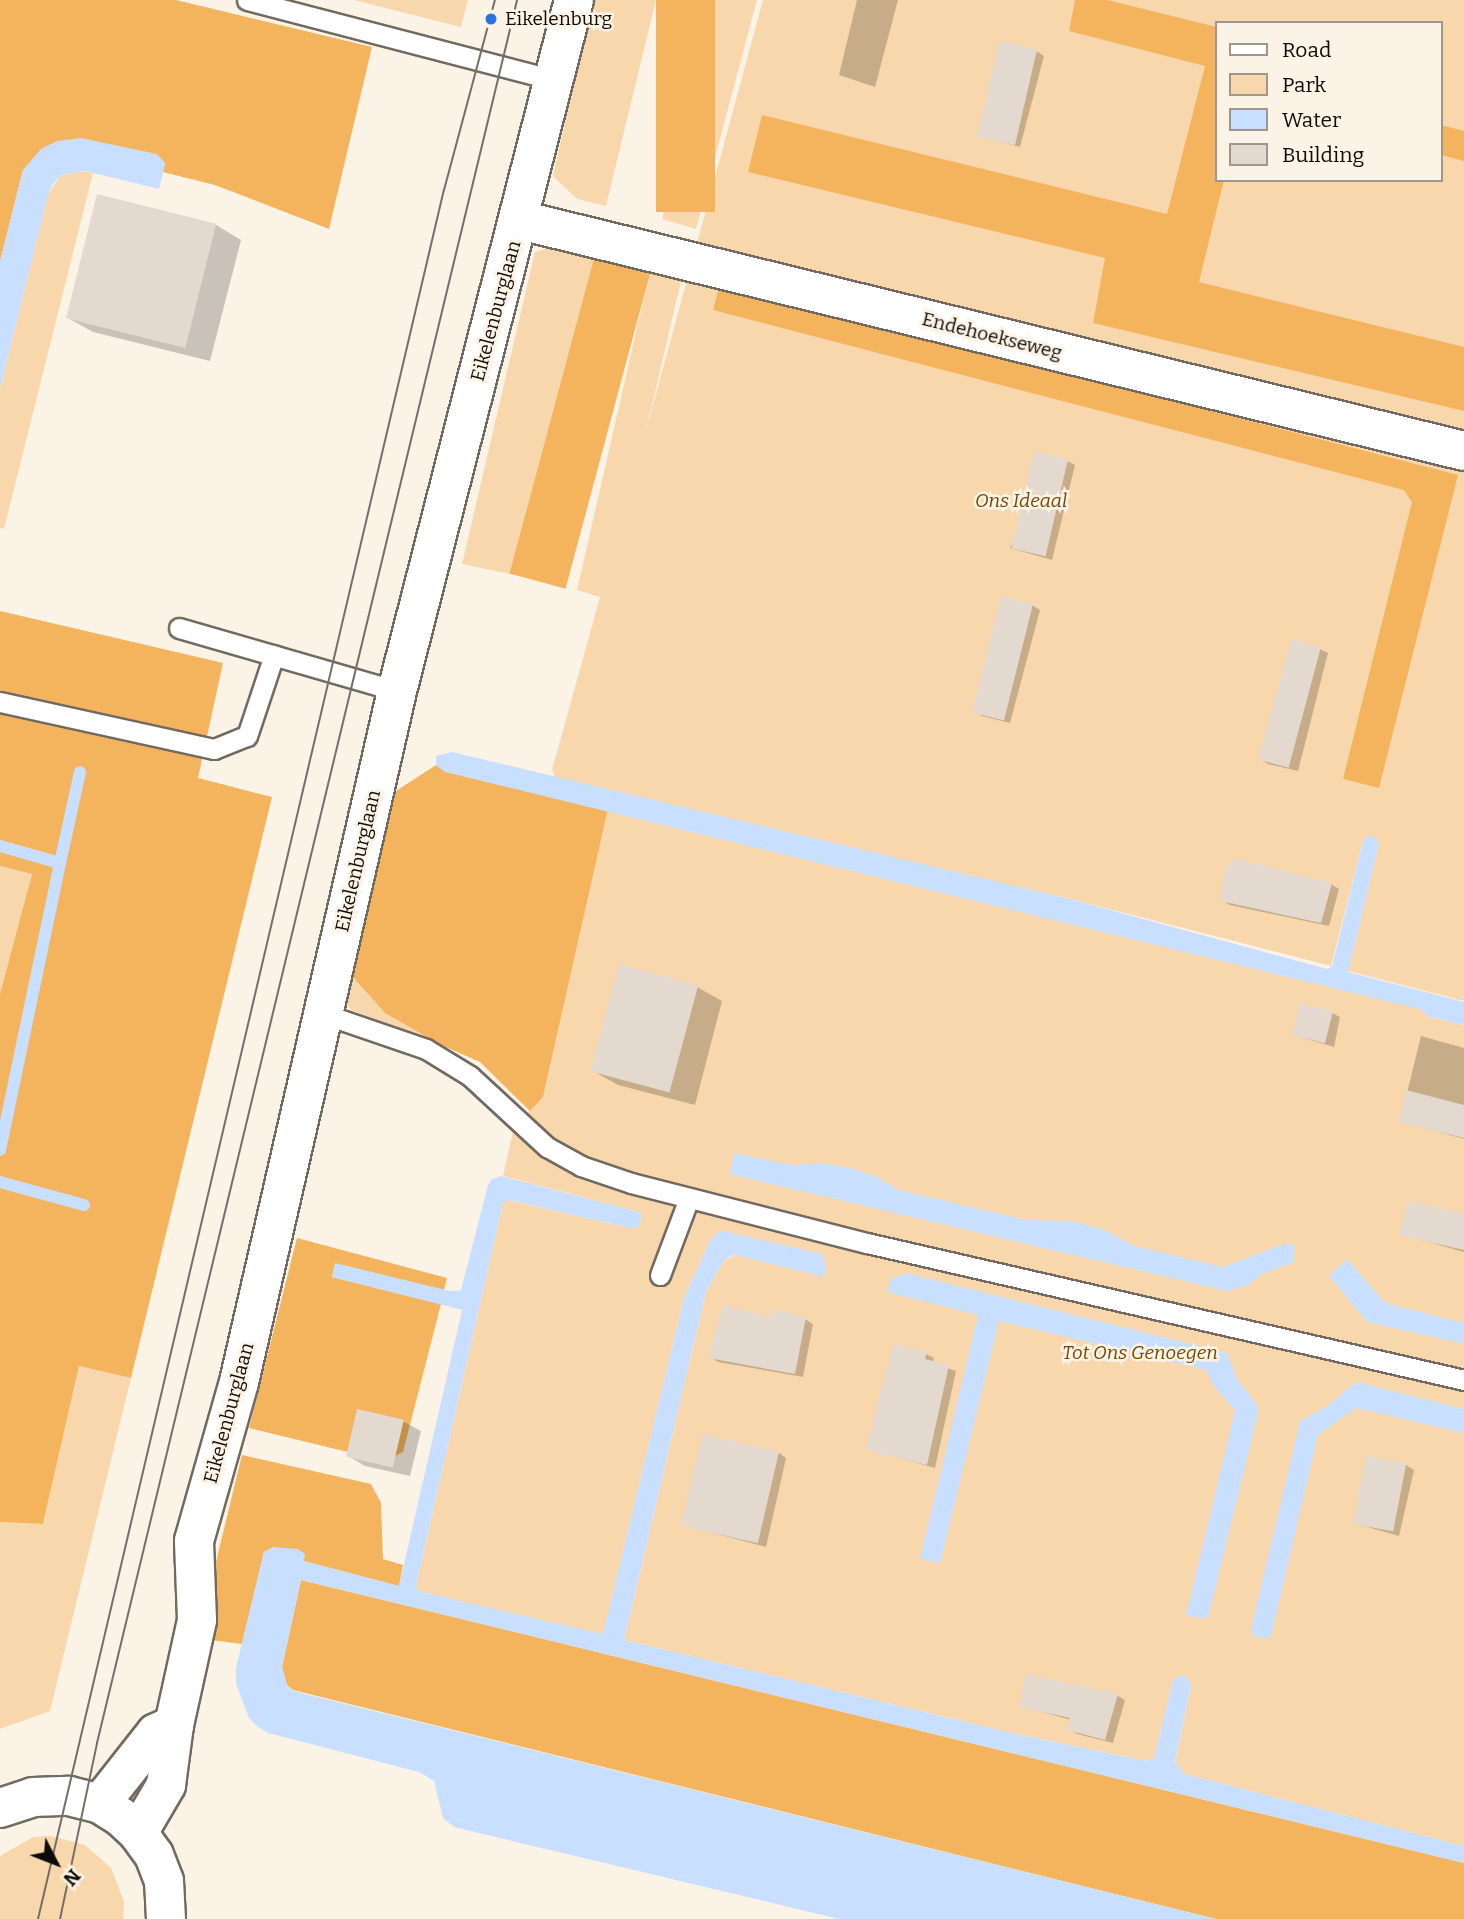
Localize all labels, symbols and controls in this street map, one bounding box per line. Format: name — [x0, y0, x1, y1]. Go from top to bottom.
place label: Eikelenburg — [505, 8, 612, 30]
marker: Eikelenburg — [483, 11, 499, 27]
legend — [1216, 21, 1443, 182]
text: Road — [1282, 37, 1331, 63]
text: Park — [1282, 72, 1326, 98]
text: Water — [1282, 107, 1341, 133]
text: Building — [1282, 142, 1364, 168]
street label: Eikelenburglaan — [466, 238, 526, 384]
street label: Endehoekseweg — [920, 308, 1064, 364]
park label: Ons Ideaal — [975, 490, 1067, 512]
street label: Eikelenburglaan — [331, 788, 385, 934]
street label: Eikelenburglaan — [199, 1340, 259, 1486]
park label: Tot Ons Genoegen — [1062, 1342, 1218, 1364]
north arrow — [21, 1828, 91, 1898]
text: N — [59, 1864, 85, 1891]

